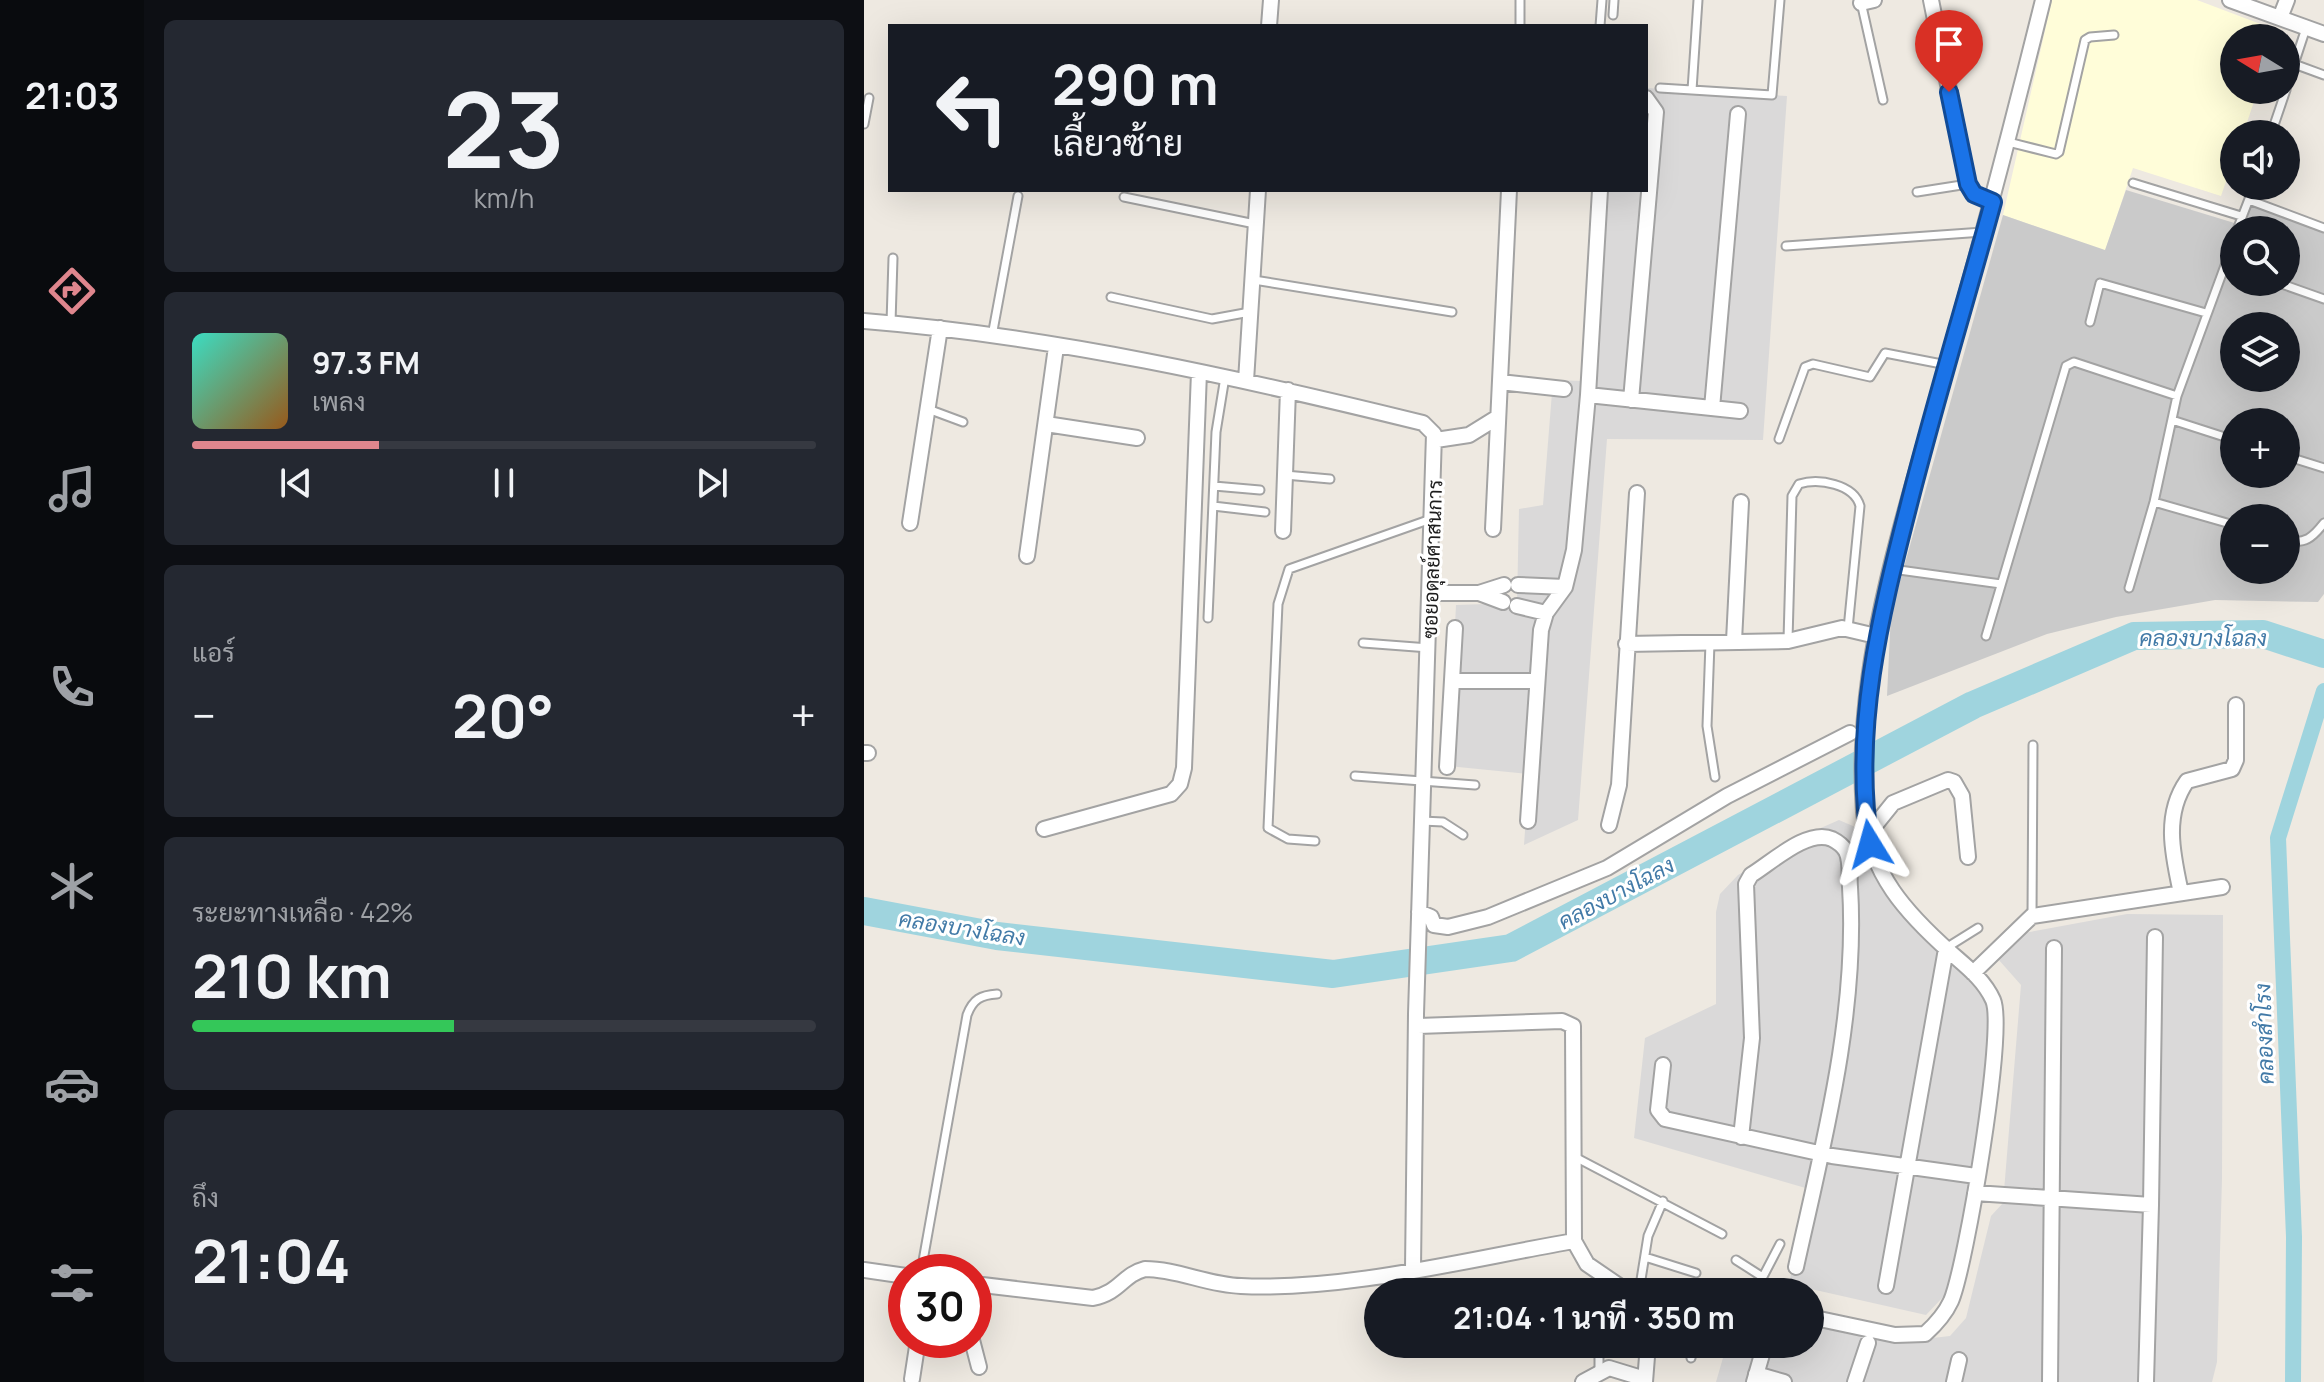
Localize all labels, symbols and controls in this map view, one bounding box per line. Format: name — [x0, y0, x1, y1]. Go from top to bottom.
pin — [1915, 10, 1983, 92]
icon: arrive — [1927, 22, 1971, 66]
north arrow — [2220, 24, 2300, 104]
map controls — [2220, 24, 2300, 584]
text: 290 m — [1052, 45, 1219, 122]
icon: left — [920, 56, 1024, 160]
text: 23 — [443, 57, 565, 199]
text: 21:03 — [25, 71, 119, 120]
text: เลี้ยวซ้าย — [1052, 118, 1183, 167]
button: sound — [2220, 120, 2300, 200]
text: km/h — [474, 180, 534, 216]
button: search — [2220, 216, 2300, 296]
icon: directions — [44, 263, 100, 319]
button: layers — [2220, 312, 2300, 392]
text: 97.3 FM — [312, 342, 420, 383]
text: เพลง — [312, 383, 366, 419]
button: + — [2220, 408, 2300, 488]
icon: music — [44, 461, 100, 517]
icon: previous — [274, 461, 318, 505]
icon: pause — [482, 461, 526, 505]
icon: next — [690, 461, 734, 505]
street label: ซอยอดุลย์ศาสนการ — [1416, 479, 1449, 639]
button: − — [2220, 504, 2300, 584]
water label: คลองบางโฉลง — [2139, 623, 2267, 653]
text: แอร์ — [192, 634, 235, 670]
icon: phone — [44, 659, 100, 715]
text: 20° — [452, 674, 554, 756]
text: − — [192, 685, 216, 745]
text: + — [791, 685, 816, 745]
position arrow — [1828, 802, 1912, 886]
water label: คลองบางโฉลง — [1553, 850, 1679, 936]
icon: climate — [44, 858, 100, 914]
text: ระยะทางเหลือ · 42% — [192, 894, 414, 930]
water label: คลองบางโฉลง — [897, 903, 1027, 953]
text: 210 km — [192, 934, 392, 1016]
water label: คลองสำโรง — [2247, 983, 2281, 1085]
icon: car — [44, 1056, 100, 1112]
text: ถึง — [192, 1179, 219, 1215]
text: 21:04 — [192, 1219, 351, 1301]
speed limit sign: 30 — [888, 1254, 992, 1358]
icon: filters — [44, 1255, 100, 1311]
text: 21:04 · 1 นาที · 350 m — [1453, 1297, 1735, 1338]

